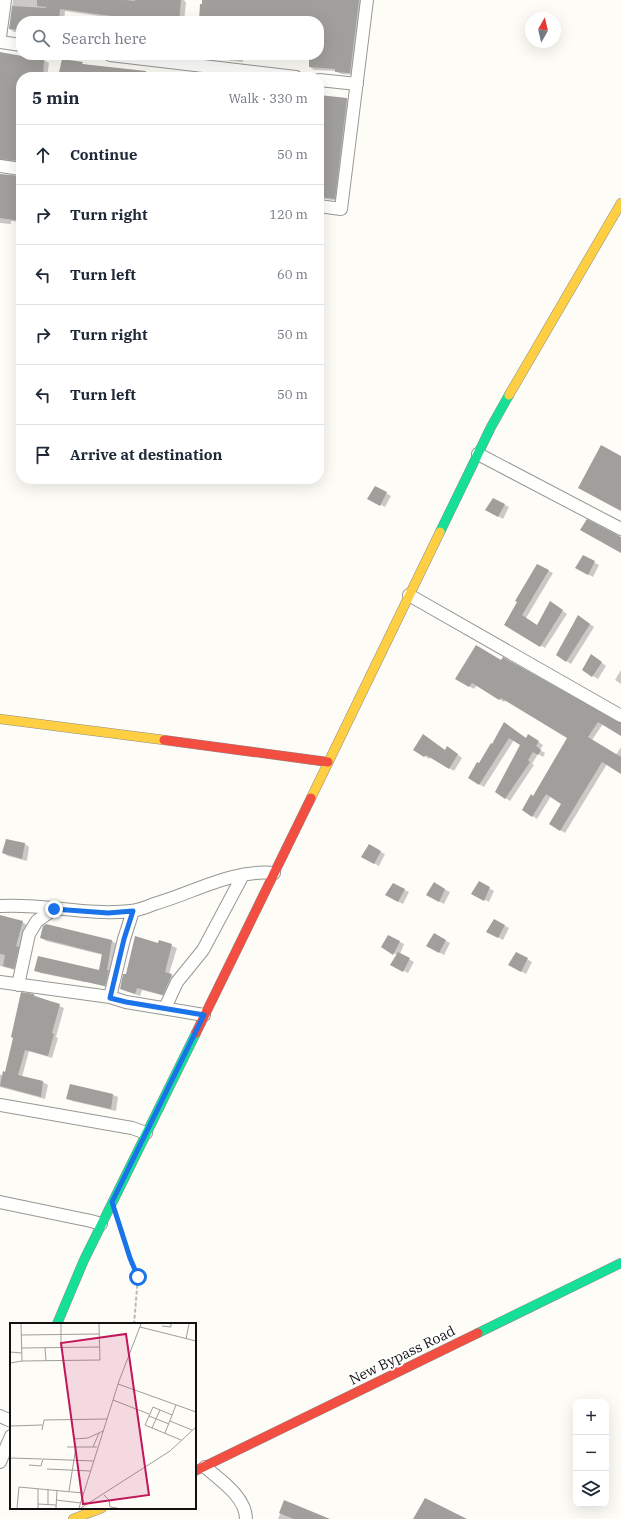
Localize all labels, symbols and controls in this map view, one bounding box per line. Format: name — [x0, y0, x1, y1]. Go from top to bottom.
north arrow — [525, 12, 561, 48]
search box — [16, 16, 324, 60]
icon: search — [30, 27, 52, 49]
text: Search here — [62, 29, 147, 48]
text: 5 min — [32, 87, 80, 109]
text: Walk · 330 m — [229, 90, 308, 107]
icon: ahead — [32, 144, 54, 166]
text: Continue — [70, 145, 137, 164]
text: 50 m — [277, 146, 308, 163]
icon: right — [32, 204, 54, 226]
text: Turn right — [70, 205, 148, 224]
text: 120 m — [269, 206, 308, 223]
icon: left — [32, 264, 54, 286]
text: Turn left — [70, 265, 136, 284]
text: 60 m — [277, 266, 308, 283]
icon: right — [32, 324, 54, 346]
text: Turn right — [70, 325, 148, 344]
text: 50 m — [277, 326, 308, 343]
icon: left — [32, 384, 54, 406]
text: Turn left — [70, 385, 136, 404]
text: 50 m — [277, 386, 308, 403]
icon: arrive — [32, 444, 54, 466]
text: Arrive at destination — [70, 445, 222, 464]
route end — [45, 900, 63, 918]
route start — [129, 1268, 147, 1286]
street label: New Bypass Road — [346, 1321, 458, 1388]
inset map — [10, 1323, 196, 1509]
map controls — [573, 1399, 609, 1507]
button: + — [573, 1399, 609, 1435]
button: − — [573, 1435, 609, 1471]
button: layers — [573, 1471, 609, 1507]

